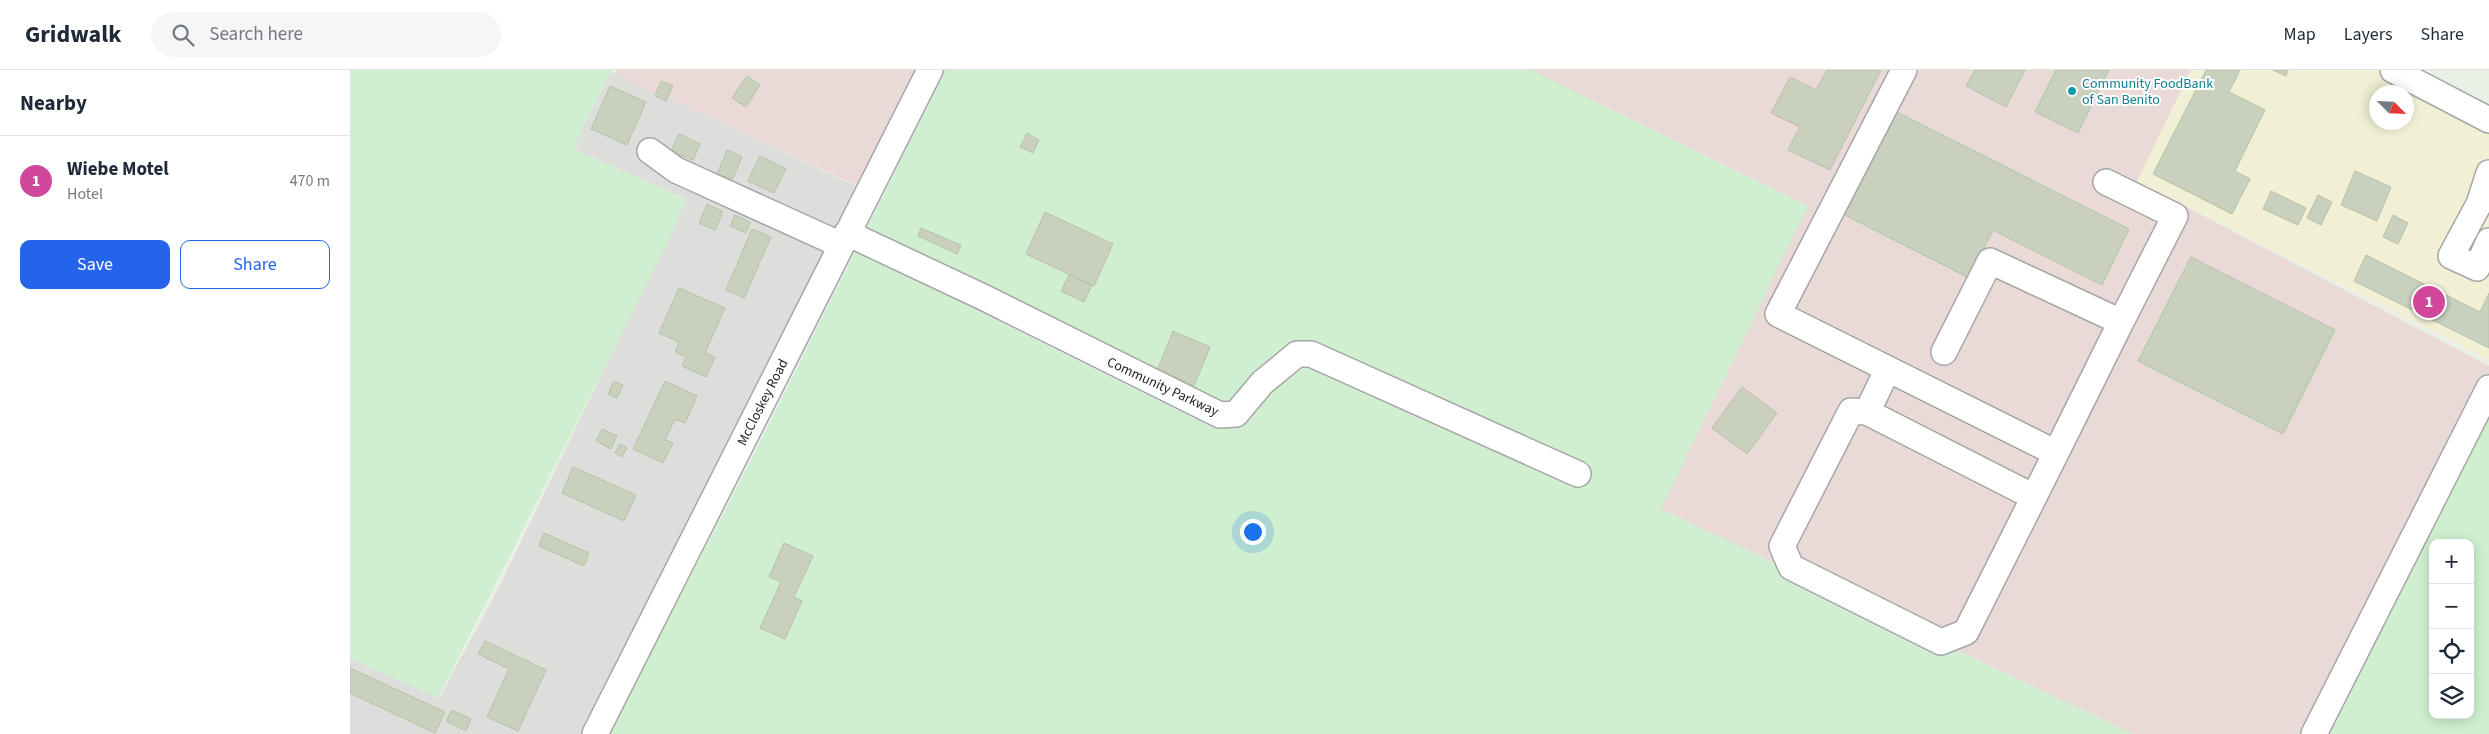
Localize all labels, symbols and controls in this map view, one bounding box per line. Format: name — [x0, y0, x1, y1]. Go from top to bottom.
search box — [151, 12, 501, 57]
text: Gridwalk — [25, 17, 121, 52]
icon: search — [169, 21, 197, 49]
text: Search here — [209, 21, 303, 48]
text: Map — [2284, 22, 2316, 47]
text: Layers — [2344, 22, 2393, 47]
text: Share — [2421, 22, 2464, 47]
place label: Community FoodBank of San Benito — [2082, 74, 2213, 110]
marker: Community FoodBank of San Benito — [2066, 85, 2078, 97]
north arrow — [2369, 85, 2414, 130]
text: Nearby — [20, 88, 87, 118]
text: Wiebe Motel — [67, 156, 169, 183]
text: 1 — [32, 170, 40, 192]
text: 470 m — [290, 170, 330, 192]
text: Hotel — [67, 183, 103, 205]
button: Save — [20, 240, 170, 289]
button: Share — [180, 240, 330, 289]
pin: 1 — [2413, 283, 2445, 321]
street label: Community Parkway — [1103, 352, 1222, 422]
street label: McCloskey Road — [732, 356, 793, 449]
your location — [1240, 519, 1266, 545]
map controls — [2429, 539, 2474, 719]
button: + — [2429, 539, 2474, 584]
button: − — [2429, 584, 2474, 629]
button: locate — [2429, 629, 2474, 674]
button: layers — [2429, 674, 2474, 719]

